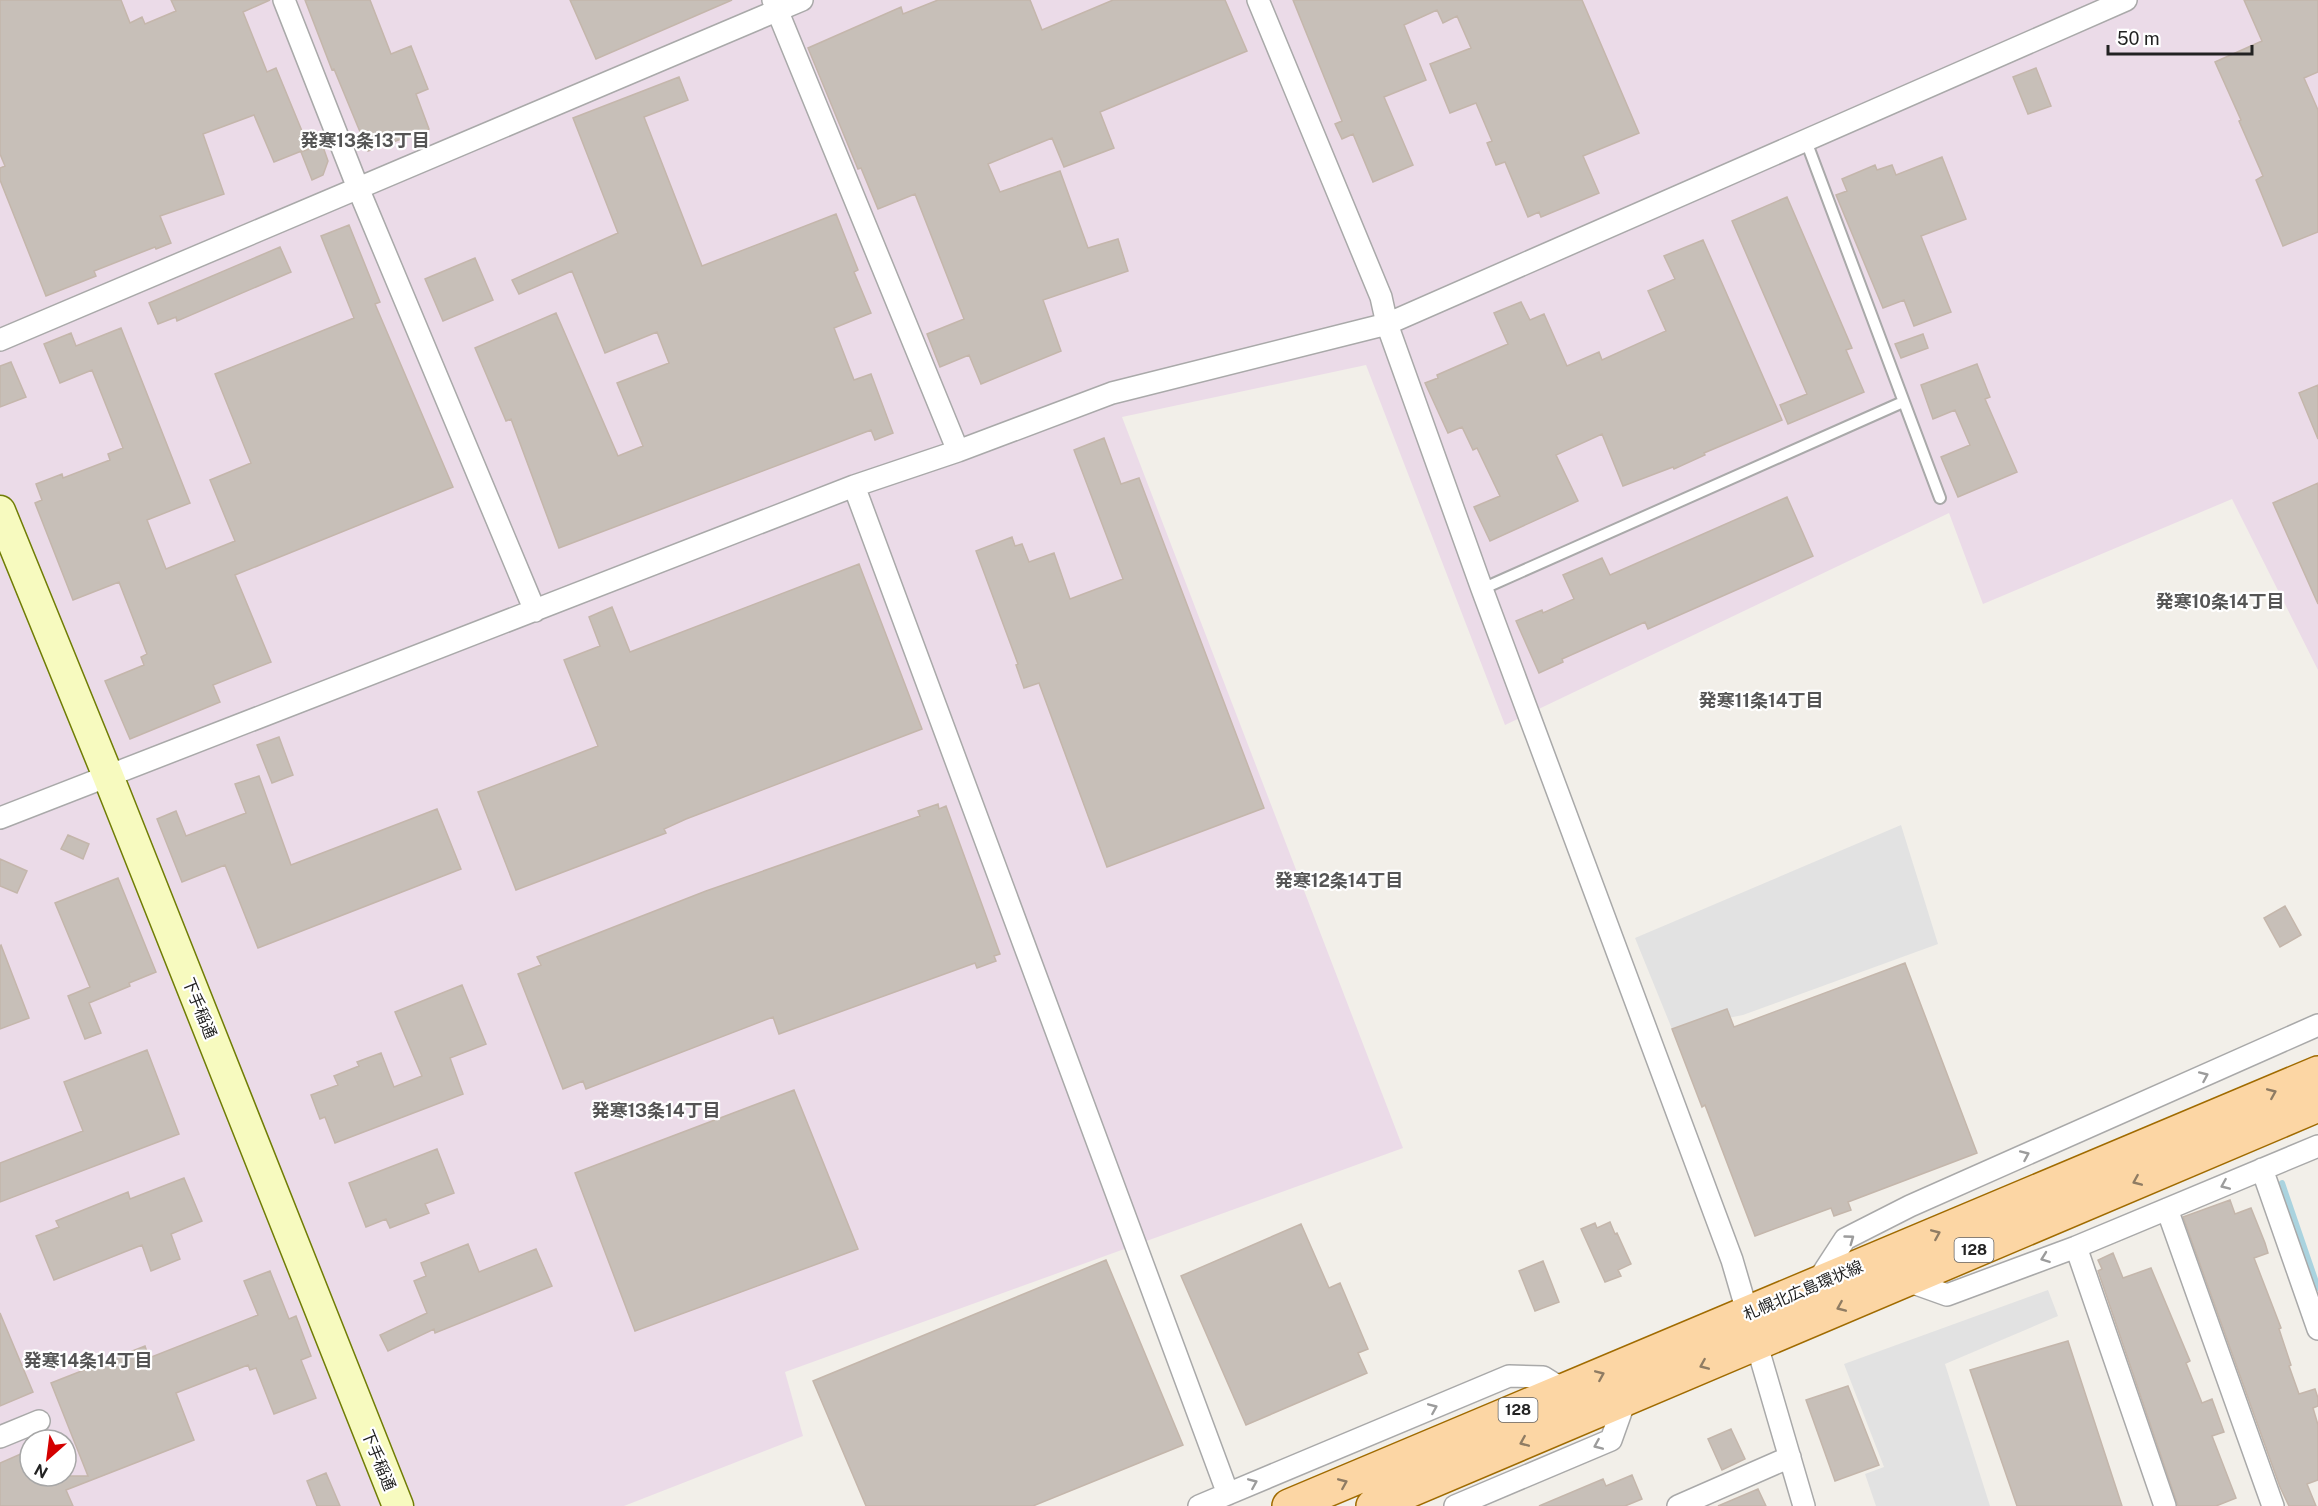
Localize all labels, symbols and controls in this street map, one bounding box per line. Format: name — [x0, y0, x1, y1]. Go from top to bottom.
scale bar — [2108, 18, 2252, 56]
text: 50 m — [2117, 28, 2160, 49]
district label: 発寒13条13丁目 — [300, 130, 430, 151]
district label: 発寒10条14丁目 — [2156, 591, 2284, 612]
district label: 発寒11条14丁目 — [1699, 690, 1823, 711]
district label: 発寒12条14丁目 — [1275, 870, 1403, 891]
street label: 下手稲通 — [179, 975, 220, 1041]
one-way arrow — [2197, 1071, 2208, 1083]
one-way arrow — [2266, 1088, 2277, 1100]
district label: 発寒13条14丁目 — [591, 1100, 721, 1121]
one-way arrow — [2019, 1150, 2030, 1162]
one-way arrow — [2132, 1174, 2143, 1186]
one-way arrow — [2221, 1178, 2232, 1190]
one-way arrow — [1930, 1229, 1941, 1241]
one-way arrow — [1843, 1235, 1854, 1246]
road number: 128 — [1954, 1238, 1994, 1262]
one-way arrow — [2040, 1251, 2051, 1264]
street label: 札幌北広島環状線 — [1741, 1257, 1866, 1324]
one-way arrow — [1837, 1300, 1848, 1312]
district label: 発寒14条14丁目 — [23, 1350, 153, 1371]
one-way arrow — [1699, 1358, 1710, 1370]
one-way arrow — [1594, 1370, 1605, 1382]
road number: 128 — [1498, 1398, 1538, 1422]
one-way arrow — [1427, 1403, 1438, 1415]
street label: 下手稲通 — [358, 1427, 399, 1493]
north arrow — [18, 1428, 78, 1488]
one-way arrow — [1520, 1435, 1531, 1447]
one-way arrow — [1593, 1438, 1604, 1450]
text: N — [31, 1459, 51, 1482]
one-way arrow — [1247, 1478, 1258, 1490]
one-way arrow — [1336, 1478, 1347, 1490]

